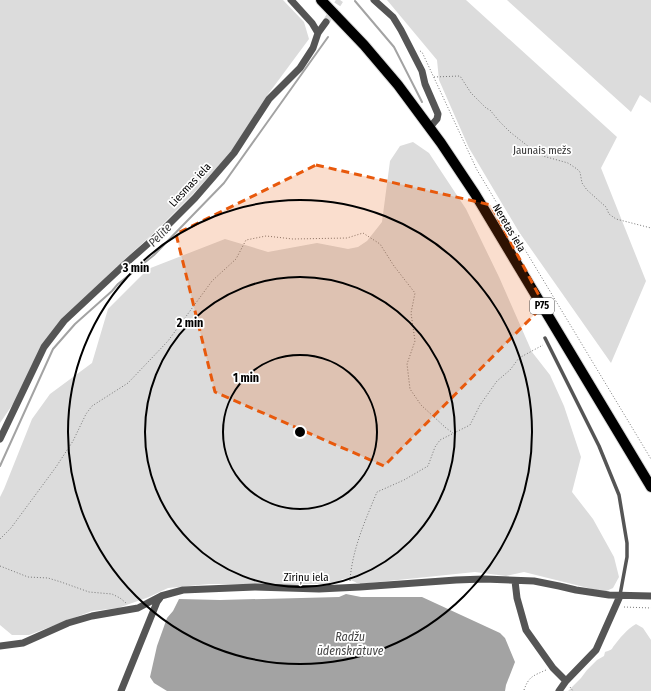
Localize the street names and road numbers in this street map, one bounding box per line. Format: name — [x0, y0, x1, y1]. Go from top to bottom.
street label: Liesmas iela — [166, 160, 214, 210]
street label: Neretas iela — [490, 202, 528, 254]
road number: P75 — [530, 298, 554, 314]
street label: Zīriņu iela — [283, 571, 329, 585]

